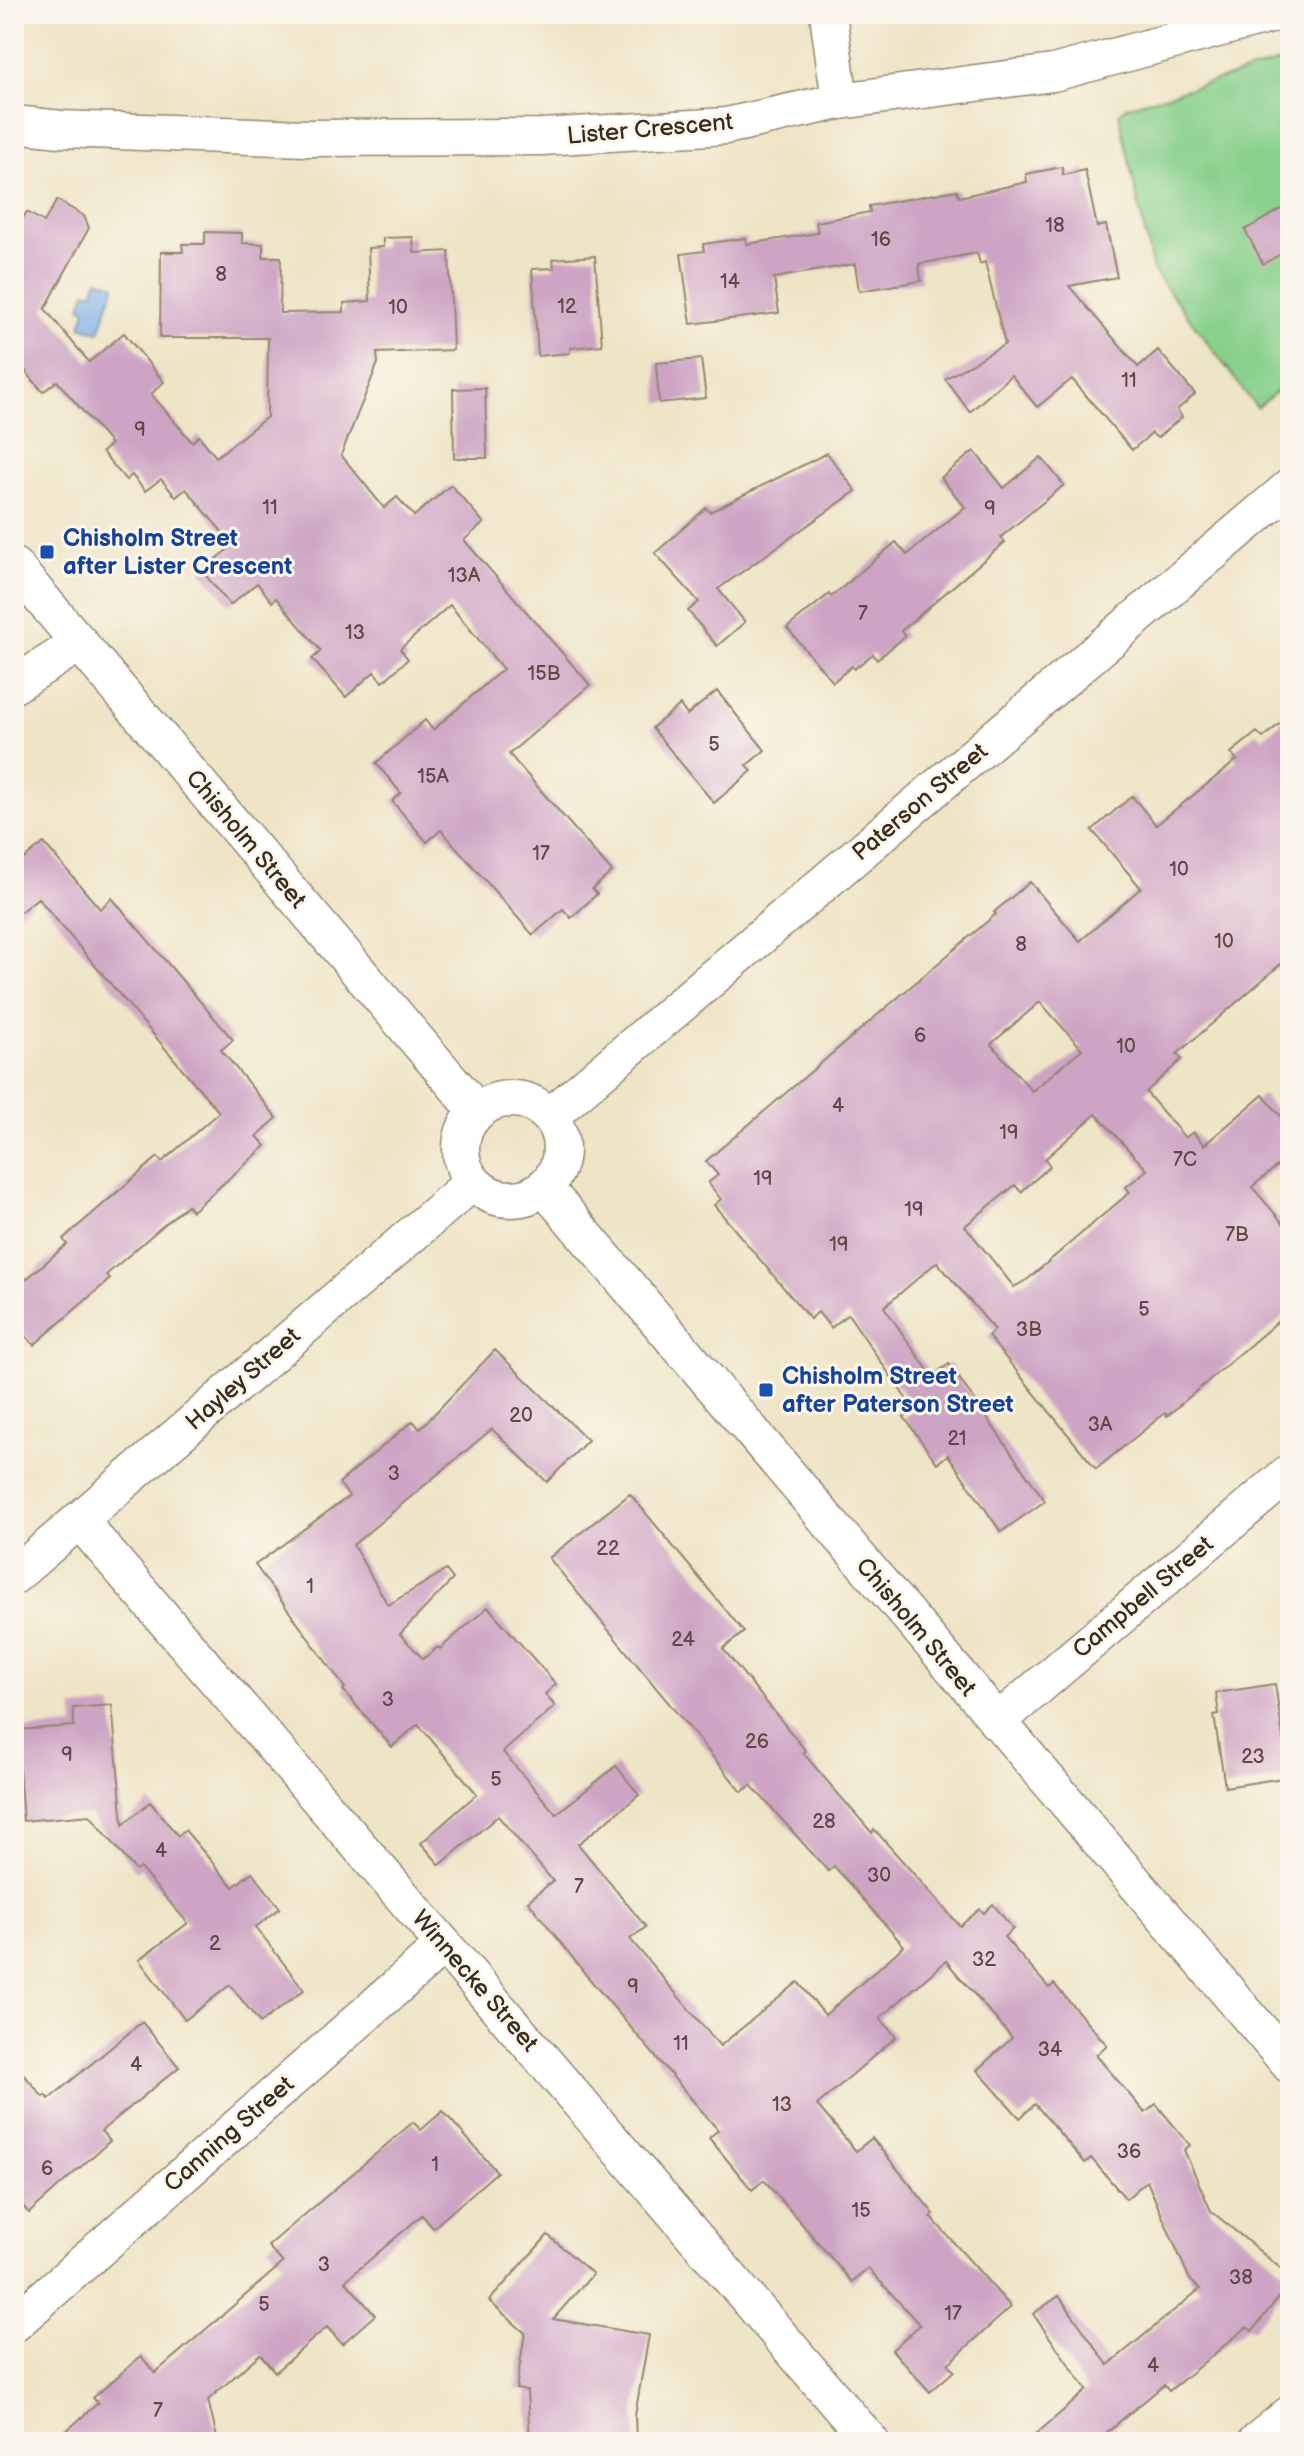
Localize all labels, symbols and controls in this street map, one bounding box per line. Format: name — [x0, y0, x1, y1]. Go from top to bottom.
street label: Lister Crescent — [566, 107, 735, 151]
house number: 18 — [1045, 214, 1065, 238]
house number: 16 — [871, 228, 891, 252]
house number: 8 — [215, 263, 227, 287]
house number: 14 — [720, 270, 740, 294]
house number: 12 — [557, 295, 577, 319]
house number: 10 — [388, 296, 408, 320]
house number: 11 — [1121, 369, 1137, 393]
house number: 9 — [134, 418, 146, 442]
house number: 11 — [262, 496, 278, 520]
house number: 9 — [984, 497, 996, 521]
place label: Chisholm Street after Lister Crescent — [63, 524, 292, 581]
marker: Chisholm Street after Lister Crescent — [38, 543, 56, 561]
house number: 13A — [448, 564, 481, 588]
house number: 7 — [858, 602, 868, 626]
house number: 13 — [345, 621, 365, 645]
house number: 15B — [528, 662, 561, 686]
house number: 5 — [708, 733, 720, 757]
street label: Paterson Street — [846, 736, 994, 867]
street label: Chisholm Street — [180, 764, 313, 915]
house number: 15A — [417, 765, 449, 789]
house number: 17 — [532, 842, 550, 866]
house number: 10 — [1169, 858, 1189, 882]
house number: 10 — [1214, 930, 1234, 954]
house number: 8 — [1015, 933, 1027, 957]
house number: 6 — [914, 1024, 926, 1048]
house number: 10 — [1116, 1035, 1136, 1059]
house number: 4 — [832, 1094, 844, 1118]
house number: 19 — [999, 1121, 1019, 1145]
house number: 7C — [1173, 1148, 1197, 1172]
house number: 19 — [753, 1167, 773, 1191]
house number: 19 — [904, 1198, 924, 1222]
house number: 7B — [1225, 1223, 1249, 1247]
house number: 19 — [829, 1233, 849, 1257]
house number: 5 — [1138, 1298, 1150, 1322]
house number: 3B — [1016, 1318, 1042, 1342]
street label: Hayley Street — [180, 1321, 307, 1437]
place label: Chisholm Street after Paterson Street — [782, 1362, 1014, 1419]
marker: Chisholm Street after Paterson Street — [757, 1381, 775, 1399]
house number: 20 — [509, 1404, 533, 1428]
house number: 3A — [1088, 1413, 1113, 1437]
house number: 21 — [947, 1427, 967, 1451]
house number: 3 — [388, 1462, 400, 1486]
street label: Campbell Street — [1067, 1529, 1220, 1664]
house number: 22 — [596, 1537, 620, 1561]
street label: Chisholm Street — [850, 1552, 983, 1703]
house number: 1 — [306, 1575, 314, 1599]
house number: 24 — [671, 1628, 695, 1652]
house number: 3 — [382, 1688, 394, 1712]
house number: 26 — [745, 1730, 769, 1754]
house number: 9 — [61, 1743, 73, 1767]
house number: 23 — [1241, 1745, 1265, 1769]
house number: 5 — [490, 1768, 502, 1792]
house number: 28 — [812, 1810, 836, 1834]
house number: 4 — [155, 1839, 167, 1863]
house number: 30 — [867, 1864, 891, 1888]
house number: 7 — [574, 1875, 584, 1899]
street label: Winnecke Street — [406, 1904, 545, 2058]
house number: 2 — [209, 1932, 221, 1956]
house number: 32 — [972, 1948, 996, 1972]
house number: 9 — [627, 1975, 639, 1999]
house number: 11 — [673, 2032, 689, 2056]
house number: 34 — [1038, 2038, 1062, 2062]
house number: 4 — [130, 2053, 142, 2077]
street label: Canning Street — [158, 2069, 300, 2198]
house number: 13 — [772, 2093, 792, 2117]
house number: 36 — [1117, 2140, 1141, 2164]
house number: 1 — [431, 2153, 439, 2177]
house number: 6 — [41, 2157, 53, 2181]
house number: 15 — [851, 2199, 871, 2223]
house number: 3 — [318, 2253, 330, 2277]
house number: 38 — [1229, 2266, 1253, 2290]
house number: 5 — [258, 2293, 270, 2317]
house number: 17 — [944, 2302, 962, 2326]
house number: 4 — [1147, 2354, 1159, 2378]
house number: 7 — [153, 2399, 163, 2423]

